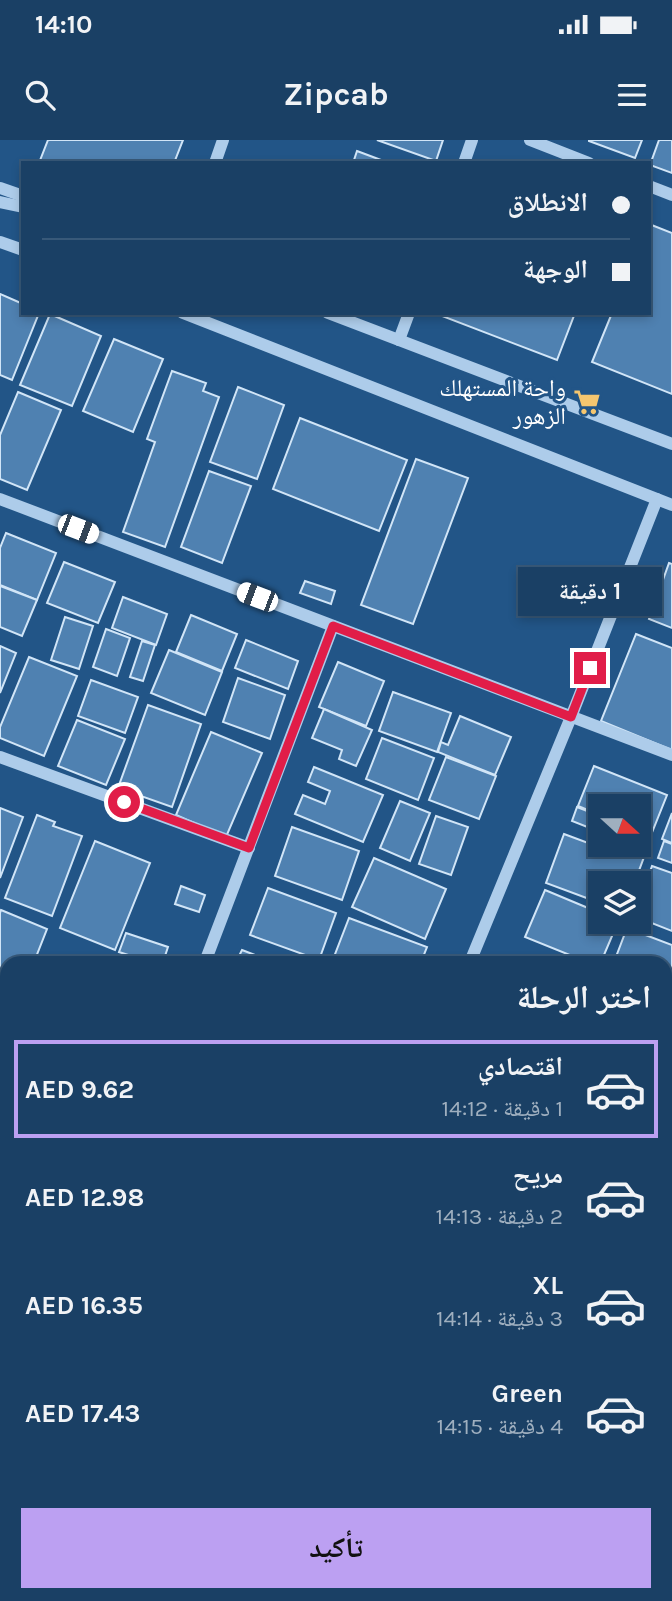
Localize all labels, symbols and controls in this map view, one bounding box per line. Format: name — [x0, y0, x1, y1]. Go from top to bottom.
text: 14:10 — [35, 9, 92, 40]
icon: search — [21, 76, 59, 114]
text: Zipcab — [283, 76, 389, 113]
icon: menu — [613, 76, 651, 114]
text: الانطلاق — [508, 187, 588, 218]
text: الوجهة — [523, 254, 588, 285]
place label: واحة المستهلك الزهور — [439, 374, 566, 430]
supermarket icon: واحة المستهلك الزهور — [572, 387, 602, 417]
car — [55, 512, 102, 546]
callout: 1 دقيقة — [518, 566, 662, 616]
text: 1 دقيقة — [559, 578, 621, 605]
car — [234, 580, 281, 614]
route end — [574, 652, 606, 684]
route start — [108, 786, 140, 818]
north arrow — [588, 794, 651, 858]
map controls — [588, 794, 651, 934]
button: layers — [588, 871, 651, 934]
text: اختر الرحلة — [517, 979, 651, 1016]
text: اقتصادي — [478, 1051, 563, 1082]
icon: car — [584, 1058, 647, 1121]
text: AED 9.62 — [25, 1074, 134, 1105]
text: 1 دقيقة · 14:12 — [441, 1095, 563, 1122]
text: مريح — [513, 1159, 563, 1190]
icon: car — [584, 1166, 647, 1229]
text: AED 12.98 — [25, 1182, 144, 1213]
text: 2 دقيقة · 14:13 — [435, 1203, 563, 1230]
text: XL — [532, 1270, 563, 1301]
icon: car — [584, 1274, 647, 1337]
text: AED 16.35 — [25, 1290, 143, 1321]
text: 3 دقيقة · 14:14 — [436, 1305, 563, 1332]
text: Green — [491, 1378, 563, 1409]
icon: car — [584, 1382, 647, 1445]
text: AED 17.43 — [25, 1398, 140, 1429]
text: 4 دقيقة · 14:15 — [437, 1413, 563, 1440]
button: تأكيد — [21, 1508, 651, 1588]

